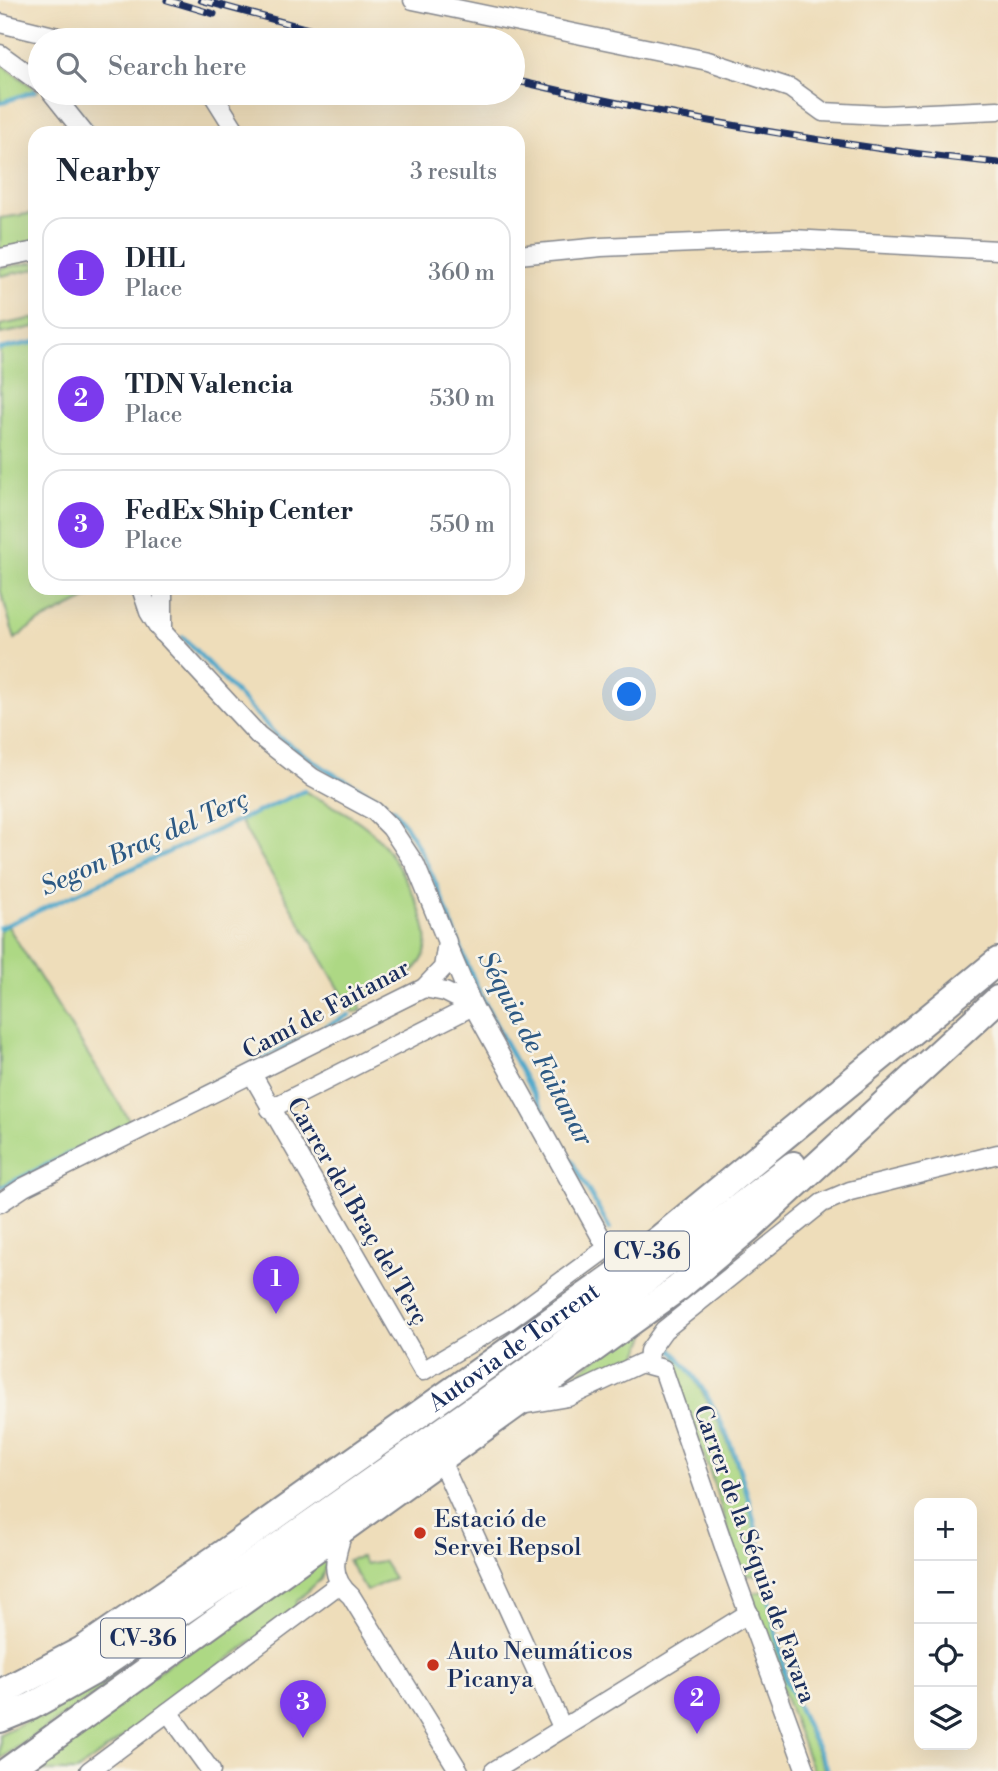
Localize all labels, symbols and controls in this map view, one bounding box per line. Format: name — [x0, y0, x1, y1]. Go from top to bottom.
search box — [28, 28, 525, 105]
icon: search — [52, 48, 90, 86]
text: Search here — [108, 51, 247, 83]
text: Nearby — [56, 153, 160, 191]
text: 3 results — [410, 158, 497, 186]
text: DHL — [125, 243, 185, 275]
text: 1 — [75, 259, 87, 287]
text: 360 m — [428, 259, 495, 287]
text: Place — [125, 275, 182, 303]
text: TDN Valencia — [125, 369, 293, 401]
text: 2 — [74, 385, 88, 413]
text: 530 m — [429, 385, 495, 413]
text: Place — [125, 401, 182, 429]
text: FedEx Ship Center — [125, 495, 353, 527]
text: 3 — [74, 511, 88, 539]
text: 550 m — [430, 511, 495, 539]
text: Place — [125, 527, 182, 555]
your location — [612, 677, 646, 711]
water label: Segon Braç del Terç — [35, 783, 253, 903]
water label: Séquia de Faitanar — [470, 946, 600, 1152]
street label: Camí de Faitanar — [238, 953, 415, 1067]
street label: Carrer del Braç del Terç — [280, 1092, 435, 1331]
road number: CV-36 — [605, 1232, 689, 1270]
pin: 1 — [253, 1256, 299, 1314]
street label: Autovia de Torrent — [422, 1276, 606, 1419]
street label: Carrer de la Séquia de Favara — [686, 1401, 822, 1708]
map controls — [914, 1498, 977, 1750]
button: + — [914, 1498, 977, 1561]
place label: Estació de Servei Repsol — [434, 1505, 581, 1563]
marker: Estació de Servei Repsol — [412, 1525, 428, 1541]
button: − — [914, 1561, 977, 1624]
road number: CV-36 — [101, 1618, 185, 1658]
button: locate — [914, 1624, 977, 1687]
place label: Auto Neumáticos Picanya — [446, 1637, 633, 1695]
marker: Auto Neumáticos Picanya — [425, 1657, 441, 1673]
pin: 2 — [674, 1676, 720, 1734]
pin: 3 — [280, 1680, 326, 1738]
button: layers — [914, 1687, 977, 1750]

